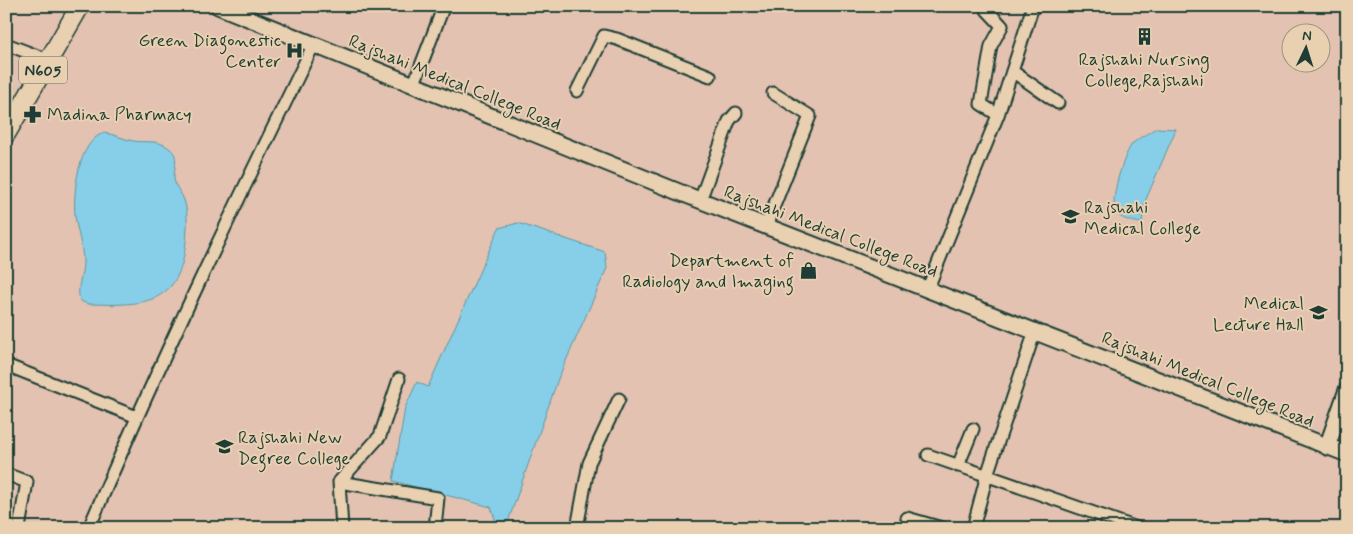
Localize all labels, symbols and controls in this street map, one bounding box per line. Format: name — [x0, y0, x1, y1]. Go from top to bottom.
north arrow — [1280, 22, 1330, 72]
building icon: Rajshahi Nursing College,Rajshahi — [1134, 26, 1154, 46]
text: N — [1302, 27, 1312, 45]
place label: Green Diagonestic Center — [138, 29, 281, 74]
street label: Rajshahi Medical College Road — [344, 29, 564, 138]
hospital icon: Green Diagonestic Center — [285, 40, 305, 60]
place label: Rajshahi Nursing College,Rajshahi — [1078, 48, 1210, 93]
road number: N605 — [19, 56, 67, 84]
place label: Madina Pharmacy — [47, 103, 192, 127]
pharmacy icon: Madina Pharmacy — [23, 104, 43, 124]
street label: Rajshahi Medical College Road — [720, 180, 941, 285]
place label: Rajshahi Medical College — [1084, 196, 1201, 243]
school or university icon: Rajshahi Medical College — [1060, 207, 1080, 227]
place label: Department of Radiology and Imaging — [622, 249, 794, 296]
shop icon: Department of Radiology and Imaging — [798, 260, 818, 280]
place label: Medical Lecture Hall — [1213, 292, 1304, 337]
school or university icon: Medical Lecture Hall — [1308, 303, 1328, 323]
street label: Rajshahi Medical College Road — [1097, 326, 1317, 435]
place label: Rajshahi New Degree College — [238, 426, 350, 473]
school or university icon: Rajshahi New Degree College — [214, 437, 234, 457]

